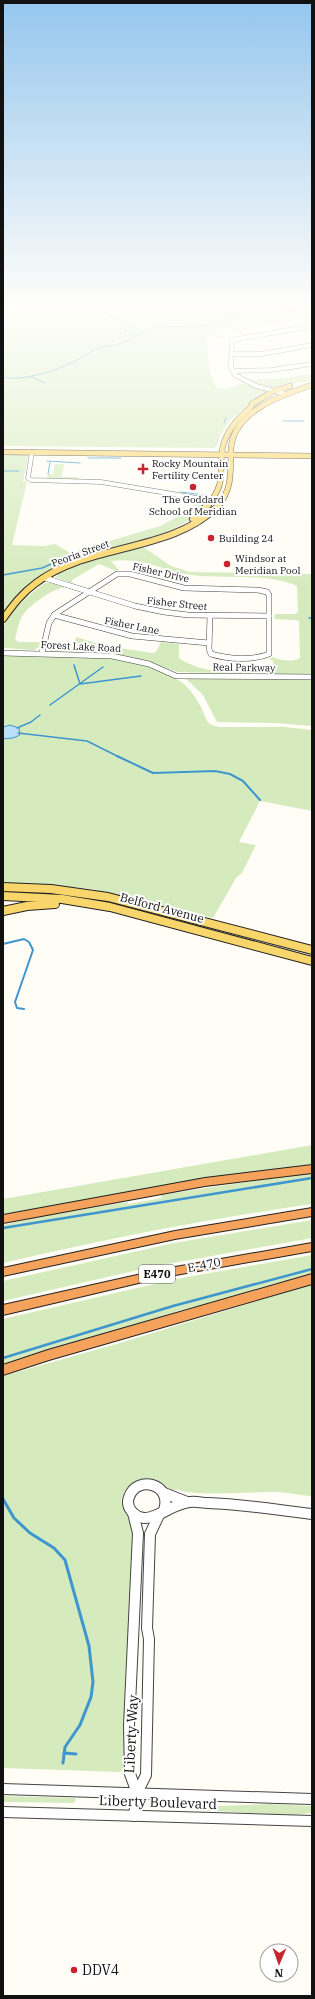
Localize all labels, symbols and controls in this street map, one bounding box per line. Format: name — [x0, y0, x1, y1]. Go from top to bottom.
place label: Rocky Mountain Fertility Center — [152, 457, 229, 482]
marker: Rocky Mountain Fertility Center — [137, 463, 149, 475]
marker: The Goddard School of Meridian — [188, 482, 198, 492]
place label: The Goddard School of Meridian — [149, 493, 238, 518]
place label: Building 24 — [219, 532, 273, 545]
marker: Building 24 — [206, 533, 216, 543]
street label: Peoria Street — [50, 537, 111, 570]
place label: Windsor at Meridian Pool — [235, 552, 301, 577]
marker: Windsor at Meridian Pool — [222, 559, 232, 569]
street label: Fisher Drive — [131, 560, 190, 585]
street label: Fisher Street — [146, 594, 208, 613]
street label: Fisher Lane — [103, 614, 160, 637]
street label: Forest Lake Road — [40, 638, 122, 655]
street label: Real Parkway — [212, 660, 276, 675]
street label: Belford Avenue — [118, 889, 206, 926]
street label: E-470 — [186, 1254, 222, 1275]
road number: E470 — [139, 1265, 175, 1283]
street label: Liberty Way — [120, 1694, 142, 1774]
street label: Liberty Boulevard — [99, 1791, 218, 1813]
north arrow — [259, 1943, 299, 1983]
place label: DDV4 — [82, 1961, 119, 1979]
marker: DDV4 — [69, 1965, 79, 1975]
text: N — [274, 1966, 283, 1980]

